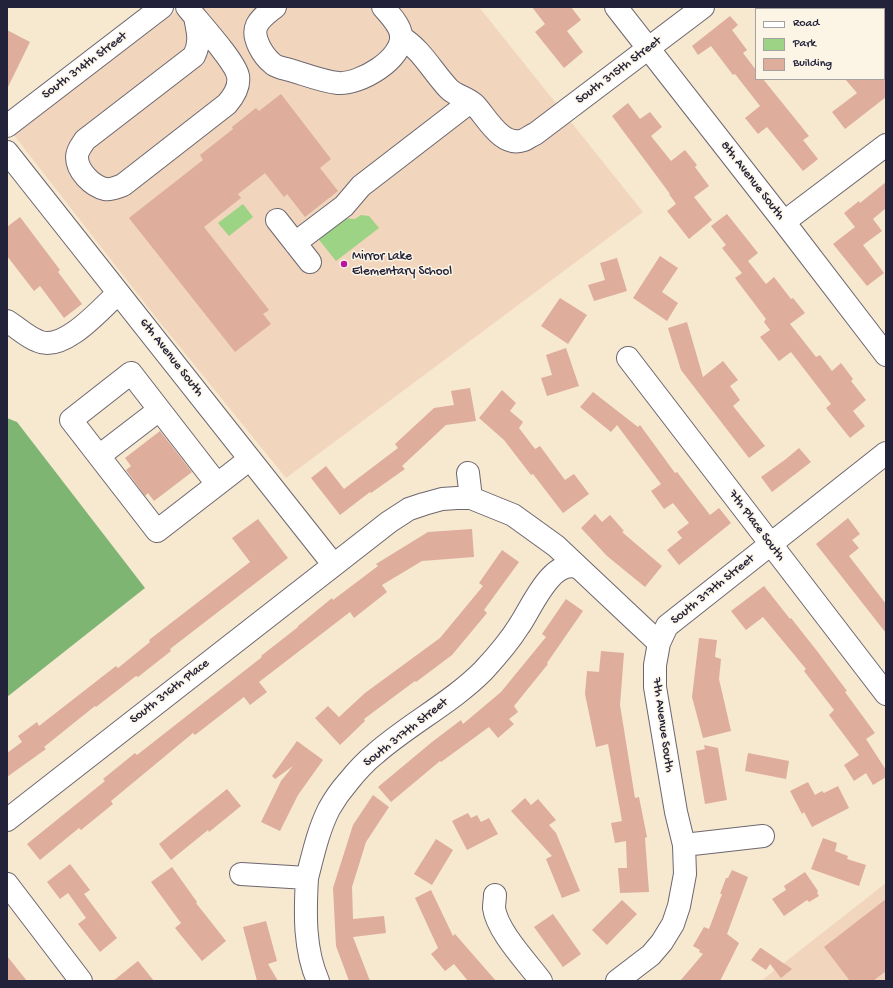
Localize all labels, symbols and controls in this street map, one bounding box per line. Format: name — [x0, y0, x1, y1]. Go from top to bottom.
legend — [755, 8, 885, 80]
text: Road — [793, 17, 819, 31]
street label: South 314th Street — [39, 29, 131, 103]
street label: South 315th Street — [573, 34, 665, 108]
text: Park — [793, 37, 816, 51]
text: Building — [793, 57, 832, 71]
street label: 8th Avenue South — [716, 138, 788, 224]
place label: Mirror Lake Elementary School — [352, 249, 452, 280]
marker: Mirror Lake Elementary School — [339, 259, 349, 269]
street label: 6th Avenue South — [136, 316, 206, 400]
street label: 7th Place South — [724, 487, 788, 565]
street label: South 317th Street — [668, 552, 758, 628]
street label: South 316th Place — [127, 656, 213, 728]
street label: 7th Avenue South — [648, 677, 676, 773]
street label: South 317th Street — [361, 695, 451, 771]

